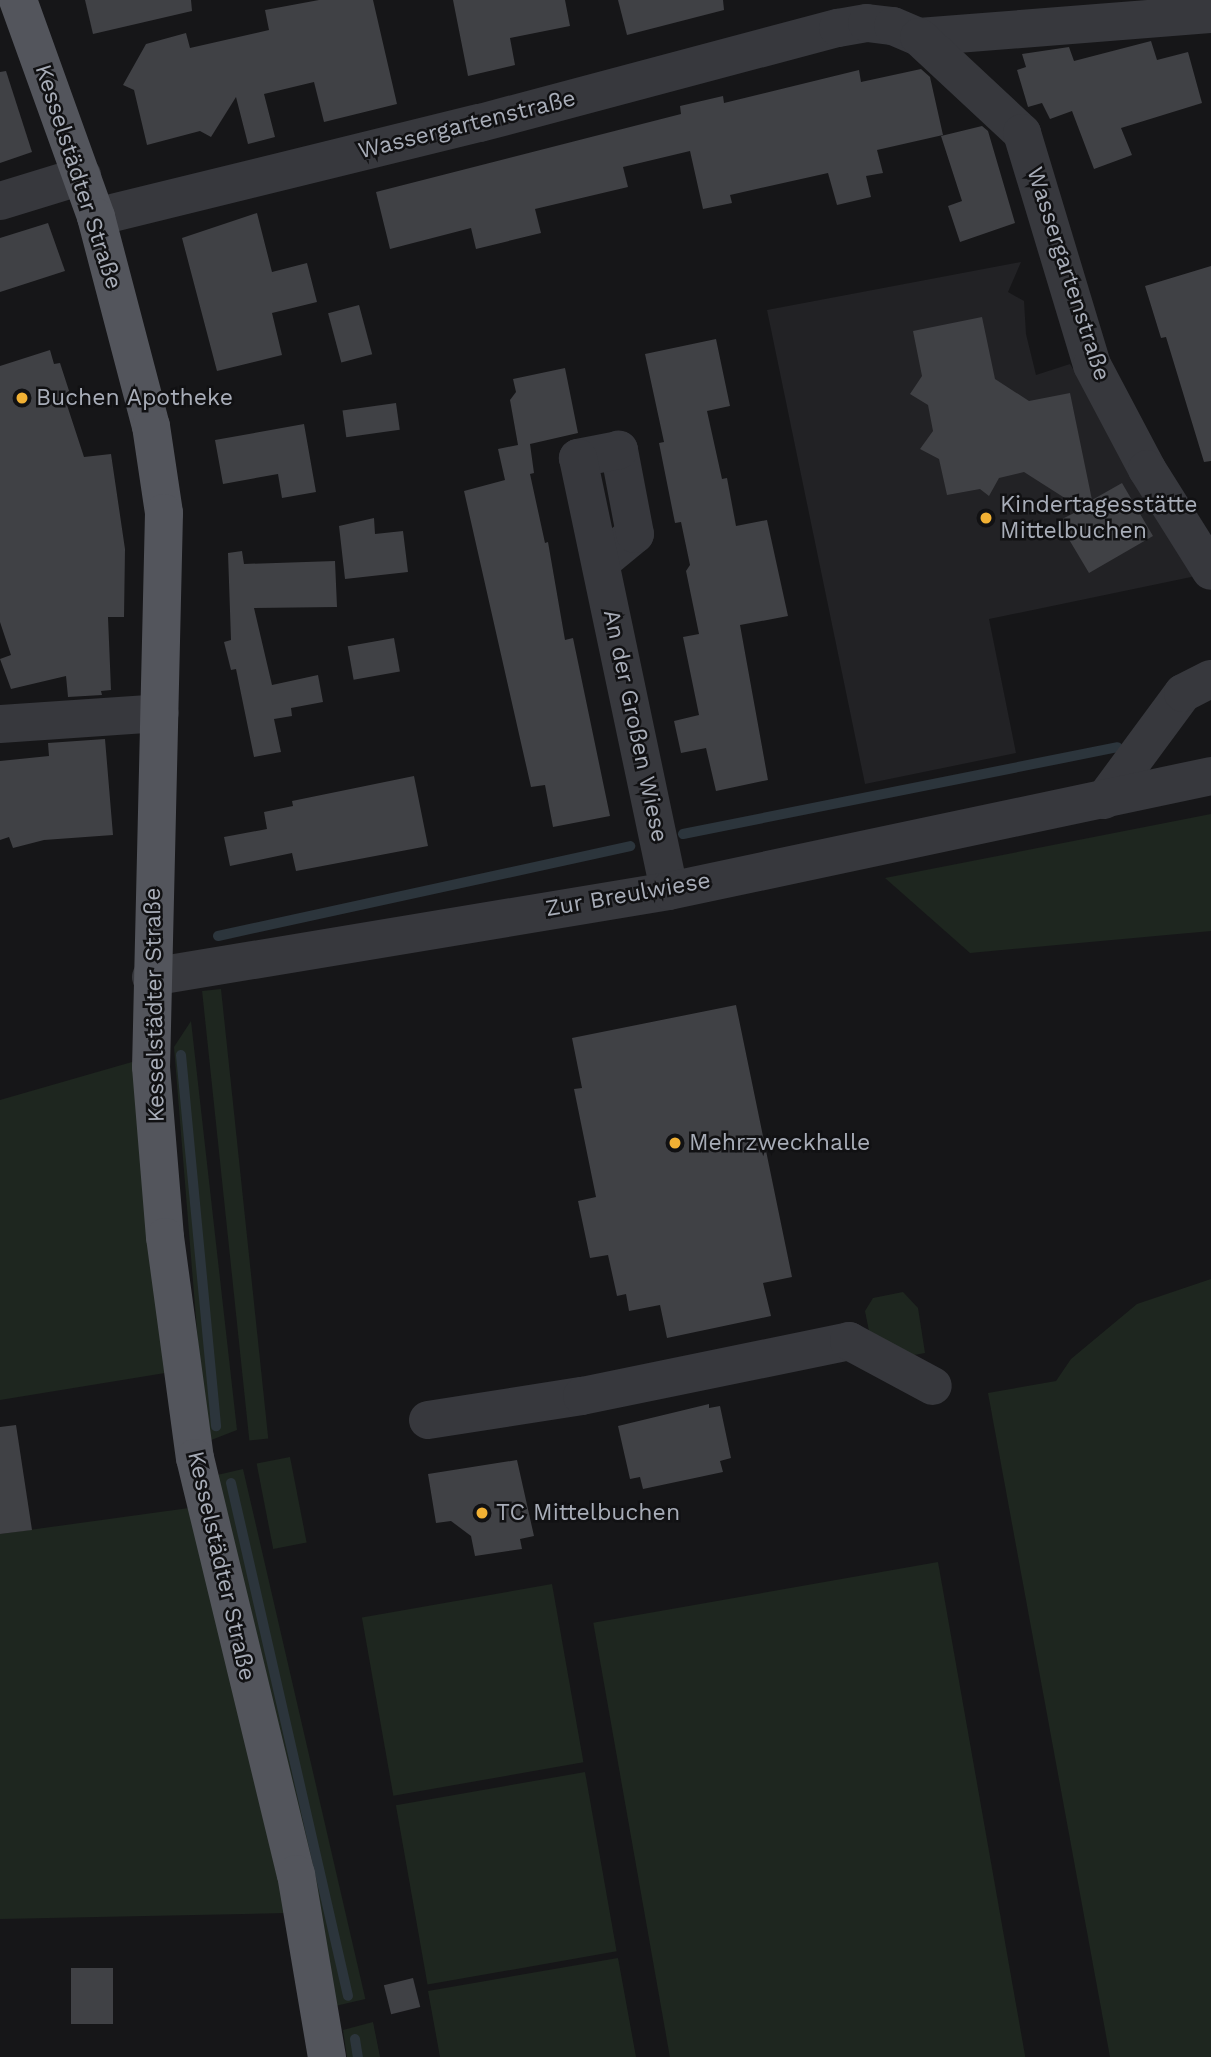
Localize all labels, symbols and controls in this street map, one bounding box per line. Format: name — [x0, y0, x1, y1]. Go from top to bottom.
street label: Kesselstädter Straße — [29, 61, 127, 293]
street label: Wassergartenstraße — [356, 85, 578, 165]
street label: Wassergartenstraße — [1020, 164, 1116, 384]
place label: Buchen Apotheke — [36, 384, 234, 412]
marker: Buchen Apotheke — [14, 390, 30, 406]
place label: Kindertagesstätte Mittelbuchen — [1000, 491, 1198, 545]
marker: Kindertagesstätte Mittelbuchen — [978, 510, 994, 526]
street label: An der Großen Wiese — [597, 607, 673, 845]
street label: Zur Breulwiese — [543, 867, 713, 923]
street label: Kesselstädter Straße — [139, 887, 171, 1123]
place label: Mehrzweckhalle — [689, 1129, 870, 1157]
marker: Mehrzweckhalle — [667, 1135, 683, 1151]
street label: Kesselstädter Straße — [181, 1448, 261, 1684]
place label: TC Mittelbuchen — [496, 1499, 680, 1527]
marker: TC Mittelbuchen — [474, 1505, 490, 1521]

